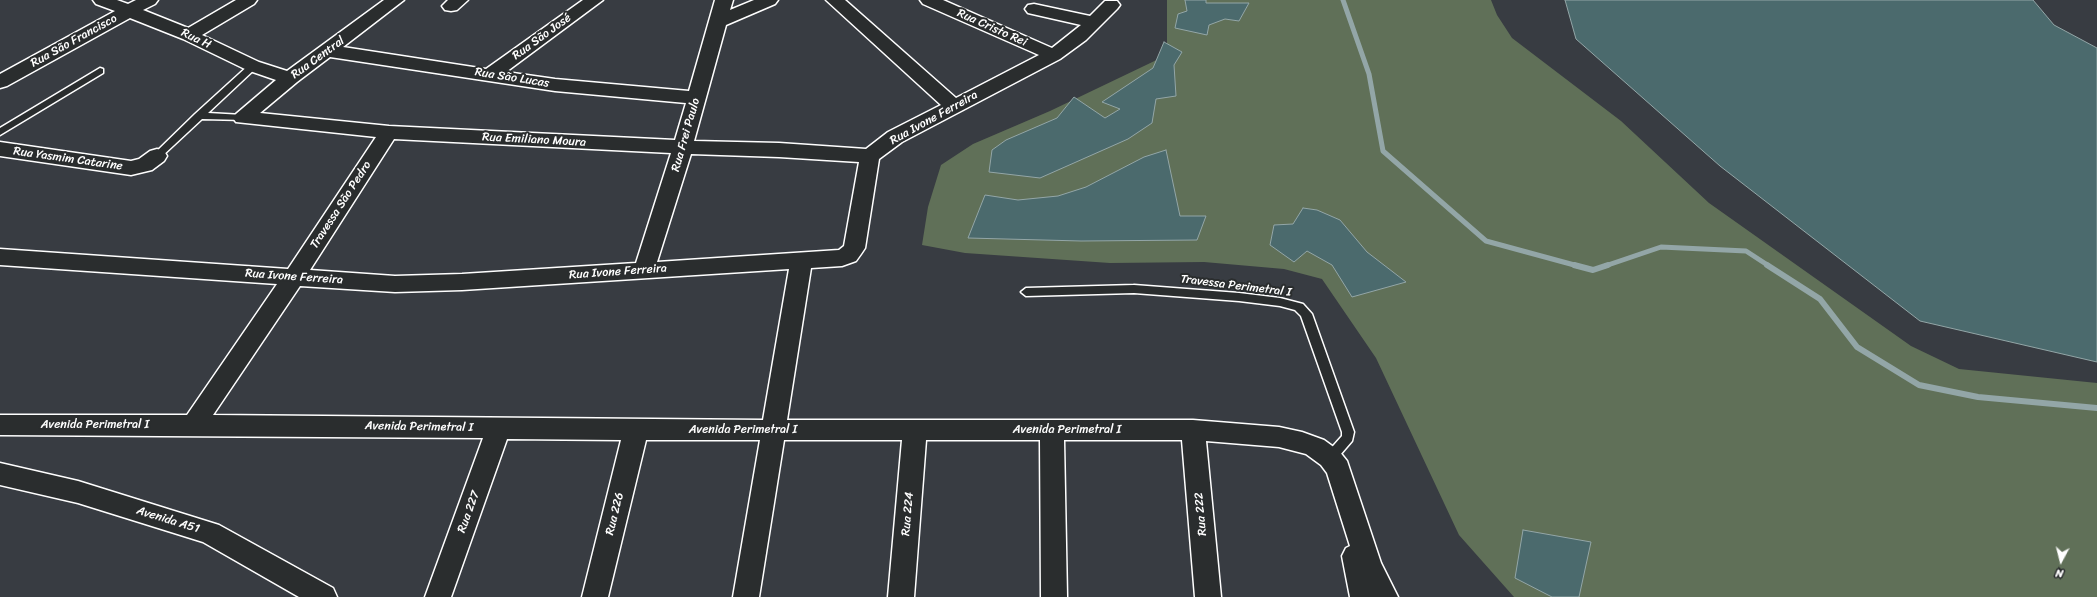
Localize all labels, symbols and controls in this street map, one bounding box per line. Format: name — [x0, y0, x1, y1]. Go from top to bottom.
street label: Rua Cristo Rei — [955, 6, 1029, 50]
street label: Rua São Francisco — [28, 11, 120, 71]
street label: Rua São José — [510, 11, 574, 63]
street label: Rua H — [179, 26, 213, 52]
street label: Rua Central — [288, 34, 348, 82]
street label: Rua São Lucas — [474, 65, 550, 91]
street label: Rua Ivone Ferreira — [888, 88, 980, 148]
street label: Rua Frei Paulo — [669, 96, 703, 174]
street label: Rua Emiliano Moura — [482, 130, 586, 150]
street label: Rua Yasmim Catarine — [12, 144, 124, 174]
street label: Travessa São Pedro — [307, 159, 375, 251]
street label: Rua Ivone Ferreira — [569, 261, 667, 283]
street label: Rua Ivone Ferreira — [245, 266, 343, 288]
street label: Travessa Perimetral I — [1180, 272, 1292, 300]
street label: Avenida Perimetral I — [41, 418, 149, 432]
street label: Avenida Perimetral I — [365, 419, 473, 435]
street label: Avenida Perimetral I — [689, 423, 797, 437]
street label: Avenida Perimetral I — [1013, 423, 1121, 437]
street label: Rua 227 — [455, 489, 483, 535]
street label: Rua 226 — [603, 491, 627, 537]
street label: Rua 224 — [899, 491, 917, 537]
street label: Rua 222 — [1192, 492, 1210, 536]
street label: Avenida A51 — [135, 504, 201, 536]
north arrow — [2041, 541, 2081, 581]
text: N — [2055, 564, 2064, 583]

